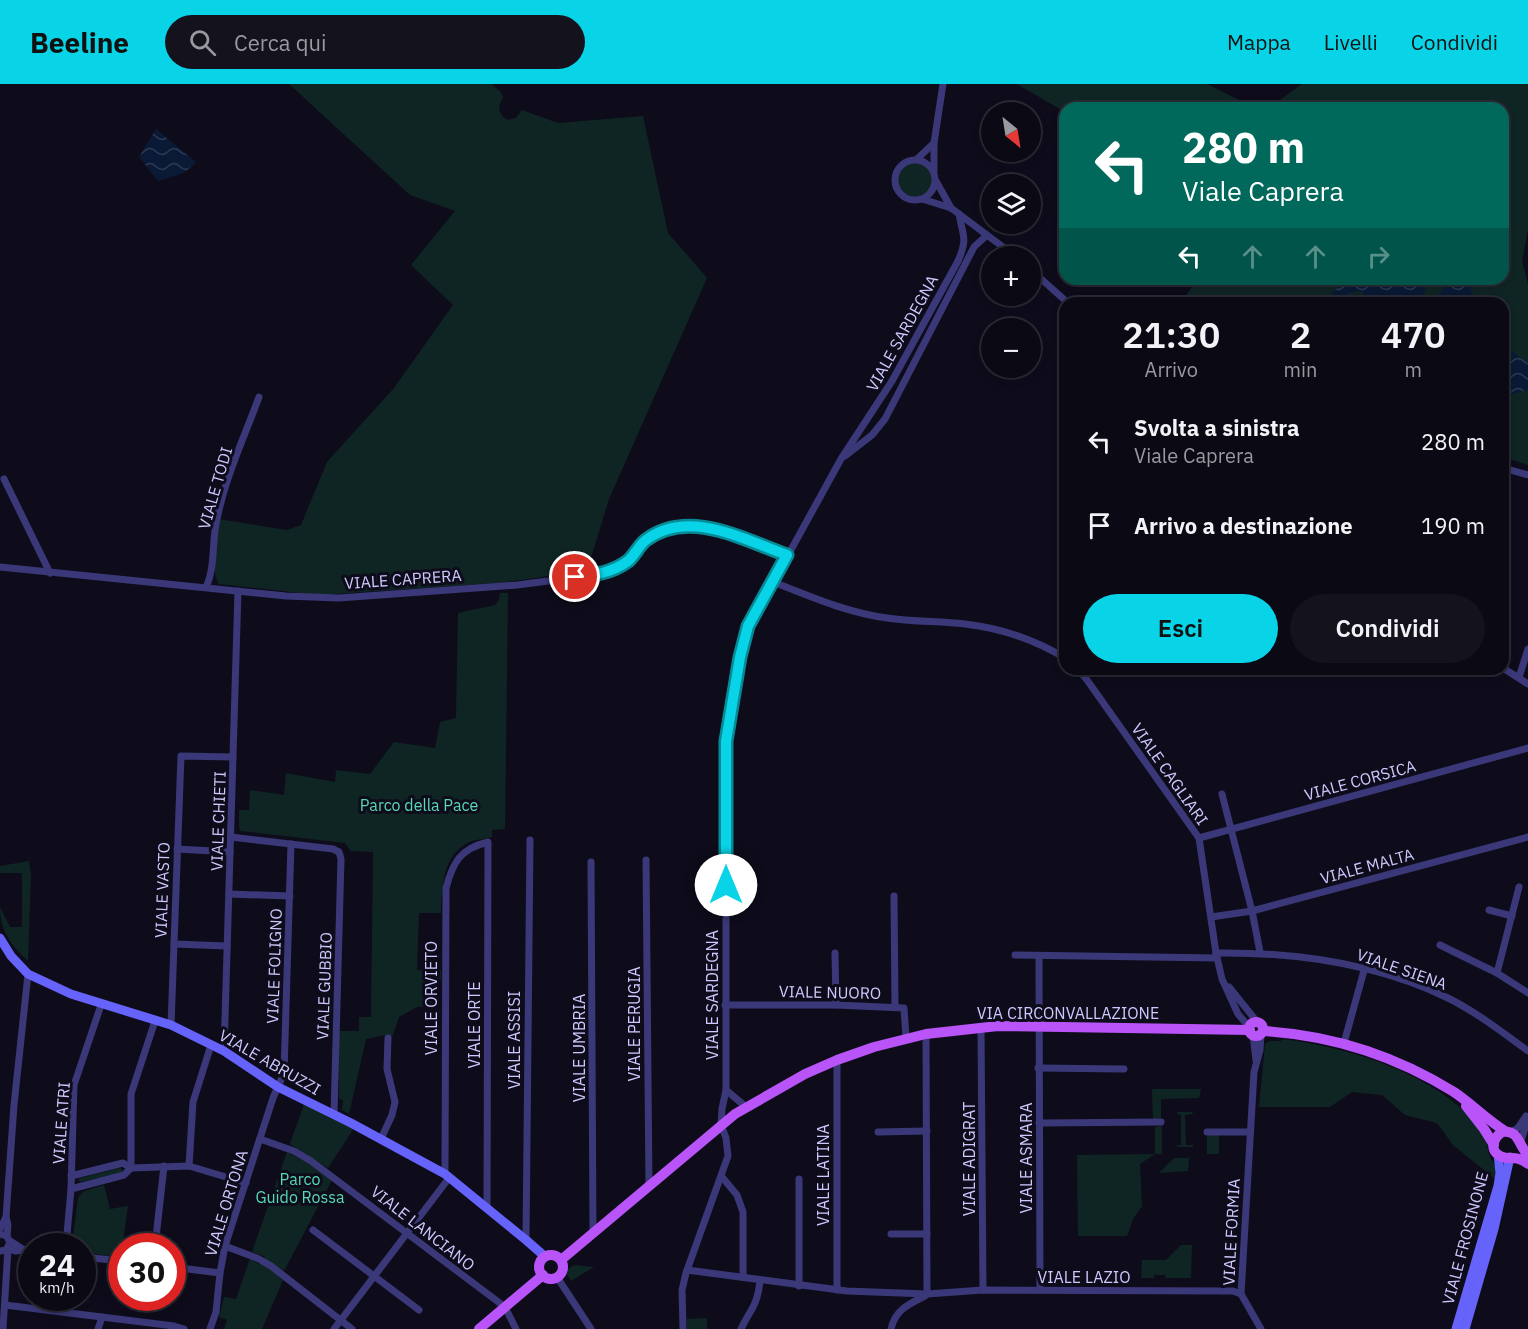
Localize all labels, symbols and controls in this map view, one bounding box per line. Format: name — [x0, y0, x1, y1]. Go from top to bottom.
search box — [165, 15, 585, 69]
text: Beeline — [30, 24, 129, 61]
icon: search — [186, 26, 219, 59]
text: Cerca qui — [234, 28, 327, 57]
text: Mappa — [1227, 28, 1291, 56]
text: Livelli — [1324, 28, 1378, 56]
text: Condividi — [1411, 28, 1498, 56]
north arrow — [981, 102, 1041, 162]
map controls — [981, 102, 1041, 378]
text: 280 m — [1182, 120, 1305, 175]
icon: left — [1083, 126, 1161, 204]
text: Viale Caprera — [1182, 173, 1344, 208]
button: layers — [981, 174, 1041, 234]
icon: left — [1173, 240, 1206, 273]
icon: ahead — [1236, 240, 1269, 273]
icon: ahead — [1299, 240, 1332, 273]
icon: right — [1362, 240, 1395, 273]
button: + — [981, 246, 1041, 306]
street label: VIALE SARDEGNA — [862, 271, 942, 395]
text: 21:30 — [1122, 311, 1220, 358]
text: 2 — [1290, 311, 1311, 358]
text: 470 — [1381, 311, 1446, 358]
button: − — [981, 318, 1041, 378]
text: Arrivo — [1145, 356, 1198, 383]
text: min — [1284, 356, 1317, 383]
text: m — [1404, 356, 1422, 383]
text: Svolta a sinistra — [1134, 413, 1299, 442]
icon: left — [1083, 425, 1116, 458]
text: 280 m — [1421, 427, 1485, 456]
text: Viale Caprera — [1134, 442, 1254, 469]
street label: VIALE TODI — [194, 444, 236, 532]
icon: arrive — [1083, 509, 1116, 542]
text: Arrivo a destinazione — [1134, 511, 1353, 540]
text: 190 m — [1421, 511, 1485, 540]
pin — [549, 551, 600, 602]
icon: arrive — [558, 560, 591, 593]
street label: VIALE CAPRERA — [344, 565, 462, 593]
button: Esci — [1083, 594, 1278, 663]
button: Condividi — [1290, 594, 1485, 663]
street label: VIALE CAGLIARI — [1127, 719, 1213, 829]
street label: VIALE CORSICA — [1302, 755, 1418, 805]
street label: VIALE CHIETI — [206, 771, 230, 871]
park label: Parco della Pace — [360, 795, 478, 815]
street label: VIALE VASTO — [150, 842, 174, 938]
street label: VIALE MALTA — [1318, 844, 1416, 888]
position arrow — [694, 853, 758, 917]
street label: VIALE FOLIGNO — [262, 908, 286, 1024]
street label: VIALE SARDEGNA — [702, 930, 722, 1060]
street label: VIALE GUBBIO — [312, 932, 336, 1040]
street label: VIALE ORVIETO — [421, 941, 441, 1055]
street label: VIALE SIENA — [1354, 944, 1450, 994]
street label: VIALE PERUGIA — [624, 966, 644, 1082]
street label: VIALE ORTE — [464, 981, 484, 1069]
street label: VIALE NUORO — [779, 981, 881, 1003]
street label: VIALE ASSISI — [504, 991, 524, 1089]
street label: VIALE UMBRIA — [569, 994, 589, 1102]
street label: VIA CIRCONVALLAZIONE — [977, 1003, 1159, 1023]
street label: VIALE ABRUZZI — [216, 1025, 324, 1099]
street label: VIALE ATRI — [48, 1081, 74, 1165]
street label: VIALE ADIGRAT — [959, 1102, 979, 1216]
street label: VIALE ASMARA — [1016, 1103, 1036, 1213]
street label: VIALE LATINA — [813, 1124, 833, 1226]
street label: VIALE ORTONA — [200, 1147, 252, 1259]
park label: Parco Guido Rossa — [255, 1169, 345, 1207]
street label: VIALE FROSINONE — [1438, 1169, 1492, 1307]
street label: VIALE FORMIA — [1218, 1178, 1244, 1286]
street label: VIALE LANCIANO — [367, 1181, 479, 1275]
speed limit sign: 30 — [108, 1233, 186, 1311]
text: 24 — [39, 1245, 75, 1284]
street label: VIALE LAZIO — [1037, 1267, 1131, 1287]
text: km/h — [39, 1278, 75, 1297]

